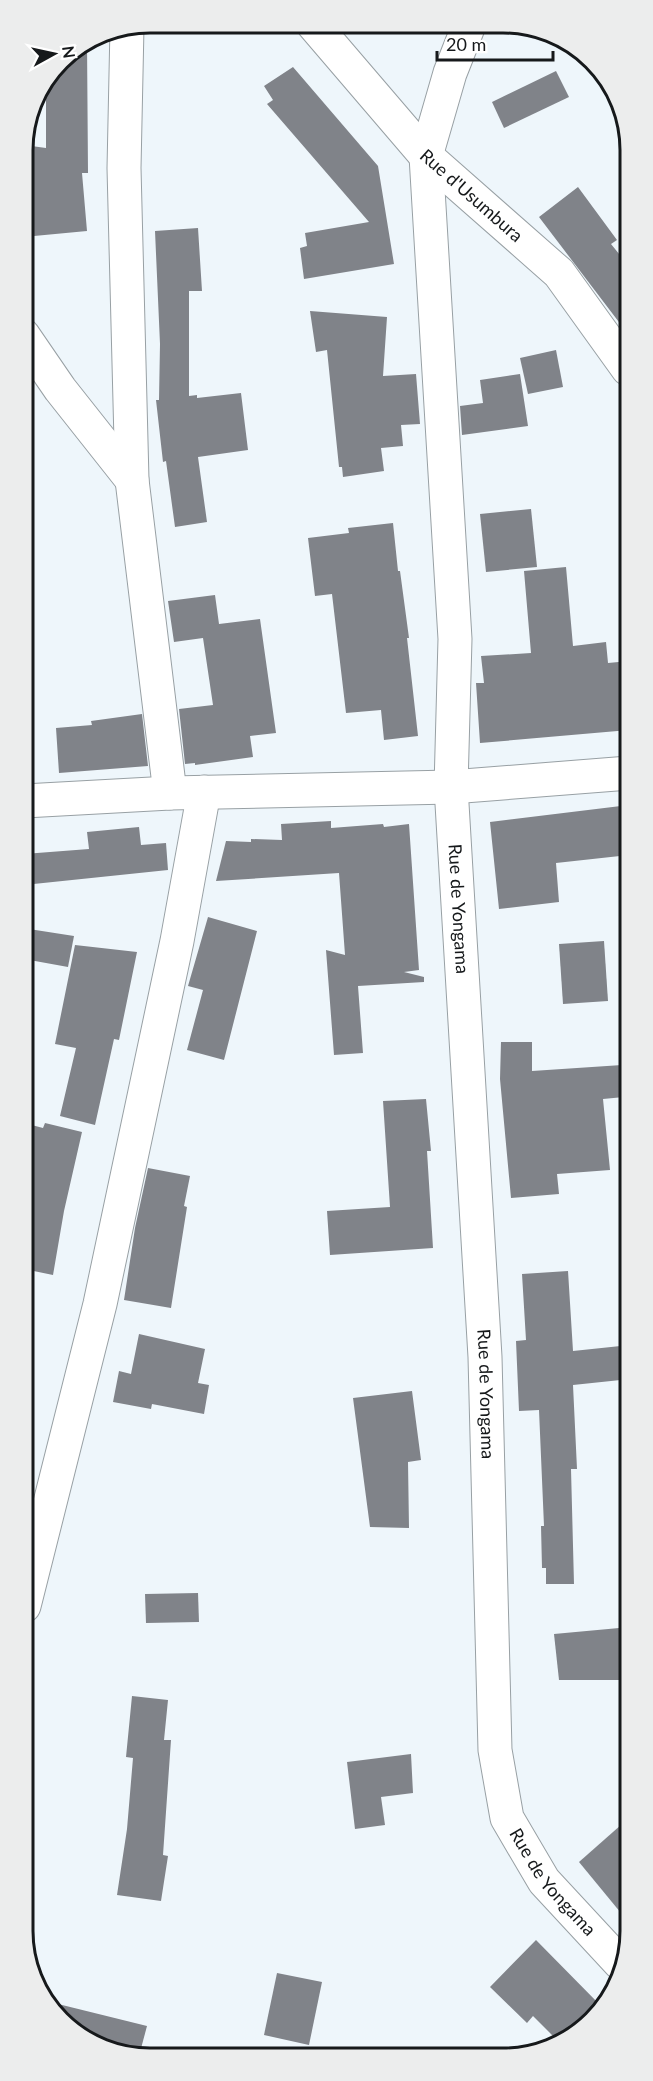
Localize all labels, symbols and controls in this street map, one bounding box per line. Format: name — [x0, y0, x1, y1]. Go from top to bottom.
north arrow — [24, 24, 84, 84]
scale bar — [437, 24, 552, 62]
text: 20 m — [446, 33, 486, 55]
text: N — [59, 44, 80, 59]
street label: Rue d'Usumbura — [416, 144, 528, 246]
street label: Rue de Yongama — [444, 843, 474, 974]
street label: Rue de Yongama — [473, 1328, 500, 1459]
street label: Rue de Yongama — [505, 1824, 601, 1940]

